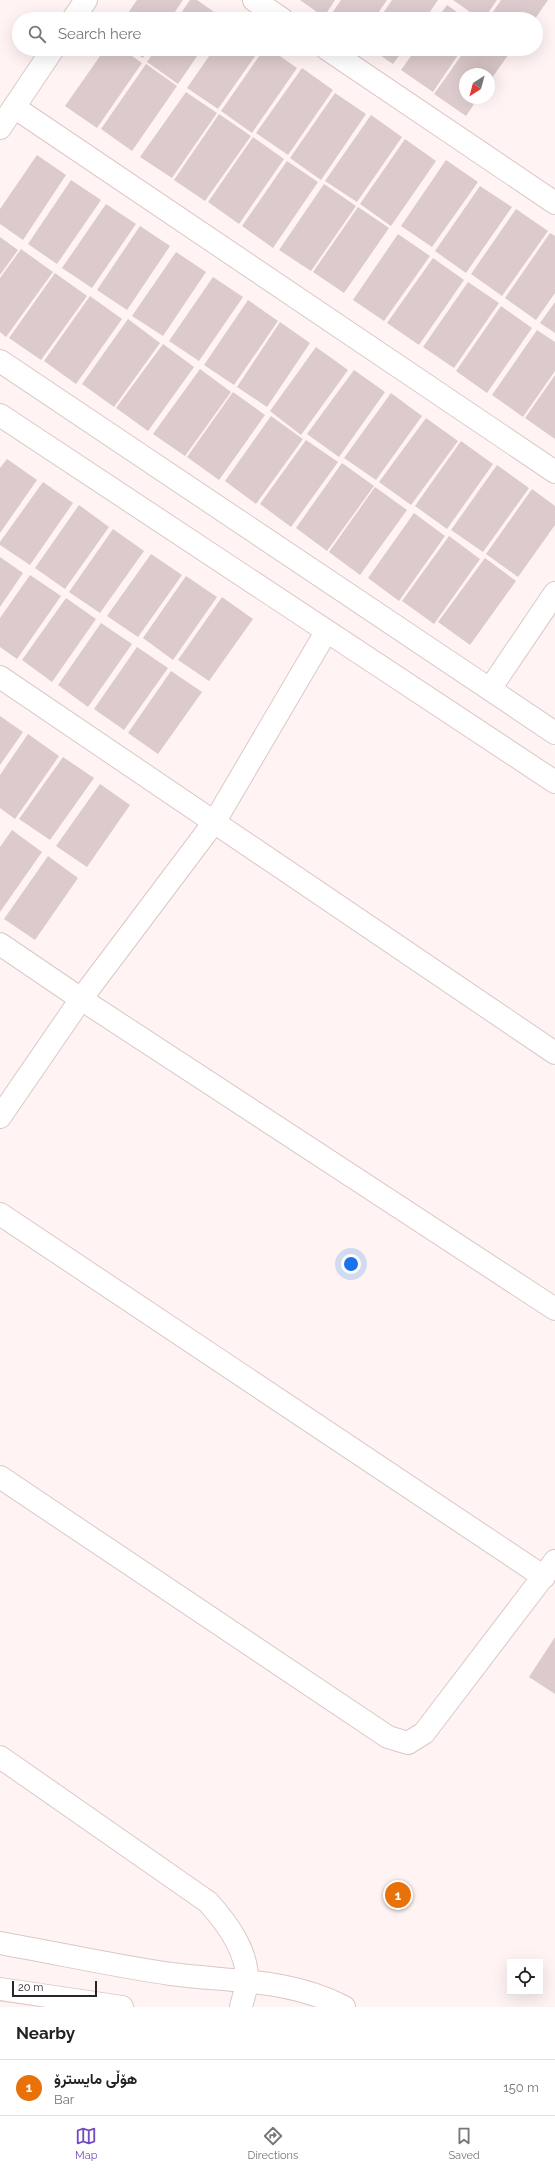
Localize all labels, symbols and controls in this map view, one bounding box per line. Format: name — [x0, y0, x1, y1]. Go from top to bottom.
search box — [12, 12, 543, 56]
icon: search — [26, 23, 48, 45]
text: Search here — [58, 25, 141, 43]
north arrow — [459, 68, 495, 104]
your location — [341, 1254, 361, 1274]
pin: 1 — [385, 1880, 411, 1910]
map controls — [507, 1959, 543, 1995]
button: locate — [507, 1959, 543, 1995]
scale bar — [12, 1979, 97, 1998]
text: 20 m — [18, 1981, 43, 1994]
text: Nearby — [16, 2023, 75, 2043]
text: هۆڵی مایسترۆ — [54, 2070, 137, 2088]
text: 1 — [26, 2080, 32, 2095]
text: 150 m — [503, 2080, 539, 2095]
text: Bar — [54, 2092, 74, 2107]
tab: Map — [75, 2125, 97, 2162]
tab: Directions — [248, 2125, 298, 2162]
tab: Saved — [448, 2125, 480, 2162]

